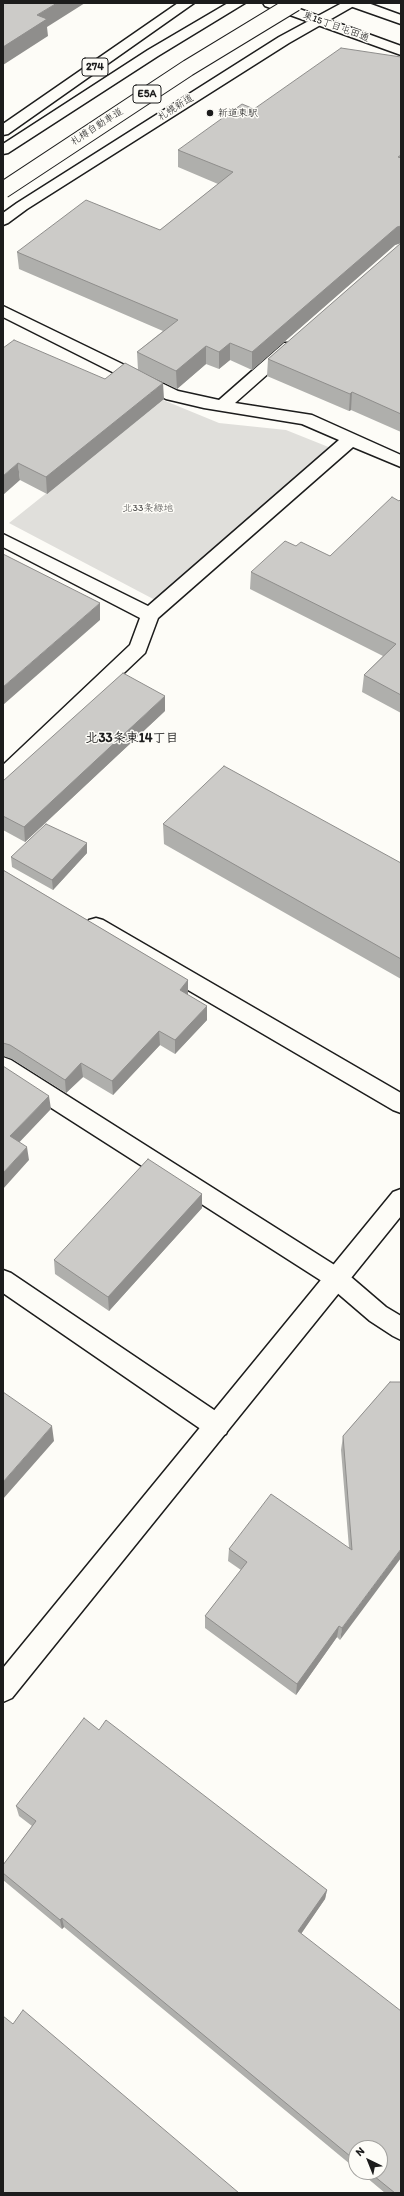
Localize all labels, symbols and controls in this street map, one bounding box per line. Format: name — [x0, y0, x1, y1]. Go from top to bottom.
street label: 東15丁目屯田通 — [301, 9, 371, 45]
road number: 274 — [82, 58, 108, 76]
road number: E5A — [133, 85, 161, 103]
street label: 札幌新道 — [156, 92, 196, 124]
street label: 札樽自動車道 — [69, 106, 125, 148]
place label: 新道東駅 — [218, 107, 258, 119]
marker: 新道東駅 — [205, 108, 215, 118]
park label: 北33条緑地 — [123, 502, 173, 514]
district label: 北33条東14丁目 — [85, 731, 179, 747]
north arrow — [348, 2140, 388, 2180]
text: N — [353, 2144, 367, 2159]

